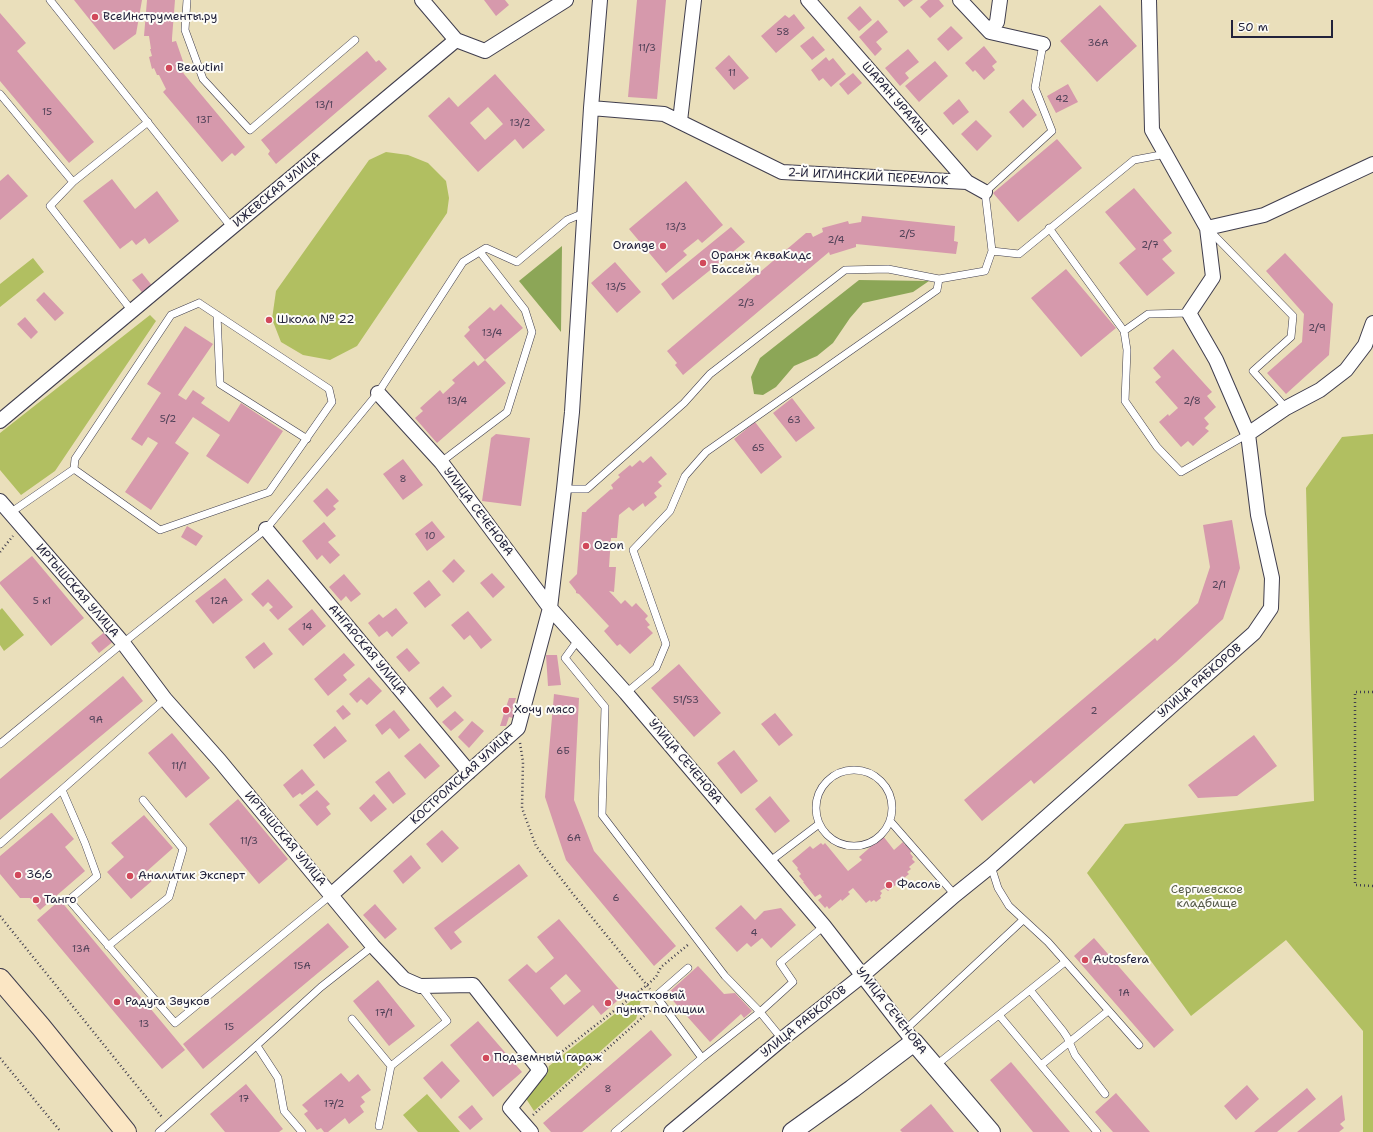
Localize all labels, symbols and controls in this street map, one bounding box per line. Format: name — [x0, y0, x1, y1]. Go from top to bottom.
place label: ВсеИнструменты.ру — [103, 10, 217, 24]
marker: ВсеИнструменты.ру — [90, 12, 100, 22]
scale bar — [1233, 12, 1335, 38]
text: 50 m — [1238, 19, 1268, 35]
house number: 58 — [777, 26, 789, 38]
house number: 36А — [1087, 37, 1109, 49]
house number: 11/3 — [638, 42, 656, 54]
street label: ШАРАН УРАМЫ — [858, 59, 930, 139]
place label: Beautini — [177, 61, 224, 75]
marker: Beautini — [164, 63, 174, 73]
house number: 11 — [728, 67, 736, 79]
house number: 42 — [1055, 93, 1069, 105]
house number: 13/1 — [315, 99, 333, 111]
house number: 15 — [42, 106, 52, 118]
house number: 13Г — [196, 114, 212, 126]
house number: 13/2 — [510, 117, 530, 129]
street label: ИЖЕВСКАЯ УЛИЦА — [230, 149, 324, 231]
street label: 2-Й ИГЛИНСКИЙ ПЕРЕУЛОК — [787, 166, 949, 188]
house number: 13/3 — [666, 221, 686, 233]
house number: 2/5 — [899, 228, 915, 240]
house number: 2/4 — [828, 234, 844, 246]
place label: Orange — [613, 239, 655, 253]
house number: 2/7 — [1141, 239, 1159, 251]
marker: Orange — [658, 241, 668, 251]
place label: Оранж АкваКидс Бассейн — [711, 249, 812, 277]
marker: Оранж АкваКидс Бассейн — [698, 258, 708, 268]
house number: 13/5 — [606, 281, 626, 293]
house number: 2/3 — [737, 297, 755, 309]
place label: Школа № 22 — [277, 313, 355, 327]
marker: Школа № 22 — [264, 315, 274, 325]
house number: 2/9 — [1308, 322, 1326, 334]
house number: 13/4 — [482, 327, 502, 339]
house number: 13/4 — [447, 395, 467, 407]
house number: 2/8 — [1183, 395, 1201, 407]
house number: 5/2 — [160, 413, 176, 425]
house number: 63 — [787, 414, 801, 426]
house number: 65 — [752, 442, 764, 454]
street label: УЛИЦА СЕЧЕНОВА — [440, 465, 516, 559]
house number: 8 — [400, 473, 406, 485]
house number: 10 — [425, 530, 435, 542]
place label: Ozon — [594, 539, 624, 553]
street label: ИРТЫШСКАЯ УЛИЦА — [32, 541, 122, 641]
marker: Ozon — [581, 541, 591, 551]
house number: 2/1 — [1212, 579, 1226, 591]
house number: 5 к1 — [33, 595, 51, 607]
house number: 12А — [210, 595, 228, 607]
street label: АНГАРСКАЯ УЛИЦА — [325, 602, 409, 698]
house number: 14 — [302, 621, 312, 633]
street label: УЛИЦА РАБКОРОВ — [1155, 641, 1245, 721]
house number: 51/53 — [673, 694, 699, 706]
place label: Хочу мясо — [514, 703, 575, 717]
marker: Хочу мясо — [501, 705, 511, 715]
house number: 2 — [1091, 705, 1097, 717]
house number: 9А — [89, 714, 103, 726]
street label: УЛИЦА СЕЧЕНОВА — [645, 716, 725, 808]
street label: КОСТРОМСКАЯ УЛИЦА — [408, 728, 516, 828]
house number: 6Б — [556, 745, 570, 757]
house number: 11/1 — [171, 760, 187, 772]
street label: ИРТЫШСКАЯ УЛИЦА — [241, 789, 329, 889]
house number: 6А — [567, 832, 581, 844]
house number: 11/3 — [240, 835, 258, 847]
place label: 36,6 — [26, 868, 53, 882]
place label: Аналитик Эксперт — [138, 869, 245, 883]
marker: 36,6 — [13, 870, 23, 880]
marker: Аналитик Эксперт — [125, 871, 135, 881]
place label: Фасоль — [897, 878, 941, 892]
marker: Фасоль — [884, 880, 894, 890]
park label: Сергиевское кладбище — [1171, 883, 1243, 911]
house number: 6 — [613, 892, 619, 904]
place label: Танго — [44, 893, 77, 907]
marker: Танго — [31, 895, 41, 905]
house number: 4 — [751, 927, 757, 939]
house number: 13А — [72, 943, 90, 955]
place label: Autosfera — [1093, 953, 1149, 967]
marker: Autosfera — [1080, 955, 1090, 965]
house number: 15А — [293, 960, 311, 972]
street label: УЛИЦА СЕЧЕНОВА — [852, 964, 930, 1058]
street label: УЛИЦА РАБКОРОВ — [758, 983, 850, 1061]
house number: 1А — [1118, 987, 1130, 999]
place label: Участковый пункт полиции — [616, 989, 705, 1017]
place label: Радуга Звуков — [125, 995, 210, 1009]
marker: Радуга Звуков — [112, 997, 122, 1007]
marker: Участковый пункт полиции — [603, 998, 613, 1008]
house number: 17/1 — [375, 1007, 393, 1019]
house number: 13 — [139, 1018, 149, 1030]
house number: 15 — [224, 1021, 234, 1033]
place label: Подземный гараж — [494, 1051, 602, 1065]
marker: Подземный гараж — [481, 1053, 491, 1063]
house number: 8 — [605, 1083, 611, 1095]
house number: 17 — [239, 1093, 249, 1105]
house number: 17/2 — [324, 1098, 344, 1110]

